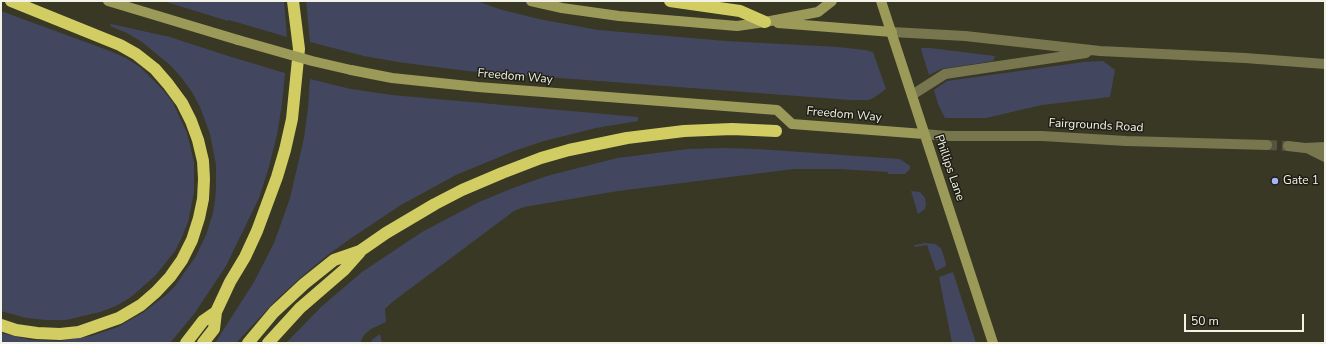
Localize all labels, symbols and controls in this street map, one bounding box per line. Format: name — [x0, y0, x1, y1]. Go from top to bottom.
street label: Freedom Way — [477, 67, 553, 87]
street label: Freedom Way — [806, 105, 882, 125]
street label: Fairgrounds Road — [1048, 116, 1144, 136]
street label: Phillips Lane — [931, 133, 967, 203]
place label: Gate 1 — [1283, 174, 1319, 188]
marker: Gate 1 — [1270, 176, 1280, 186]
scale bar — [1186, 306, 1306, 332]
text: 50 m — [1191, 313, 1219, 329]

